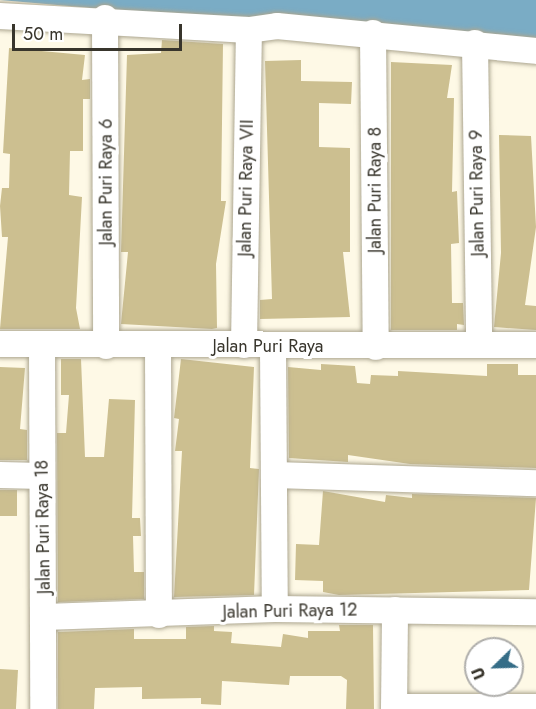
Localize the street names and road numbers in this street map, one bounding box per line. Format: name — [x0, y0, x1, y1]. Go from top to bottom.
street label: Jalan Puri Raya 6 — [95, 119, 117, 245]
street label: Jalan Puri Raya VII — [234, 119, 258, 257]
street label: Jalan Puri Raya 8 — [364, 127, 386, 253]
street label: Jalan Puri Raya 9 — [465, 129, 489, 257]
street label: Jalan Puri Raya — [212, 335, 324, 357]
street label: Jalan Puri Raya 18 — [31, 460, 55, 594]
street label: Jalan Puri Raya 12 — [222, 599, 358, 623]

